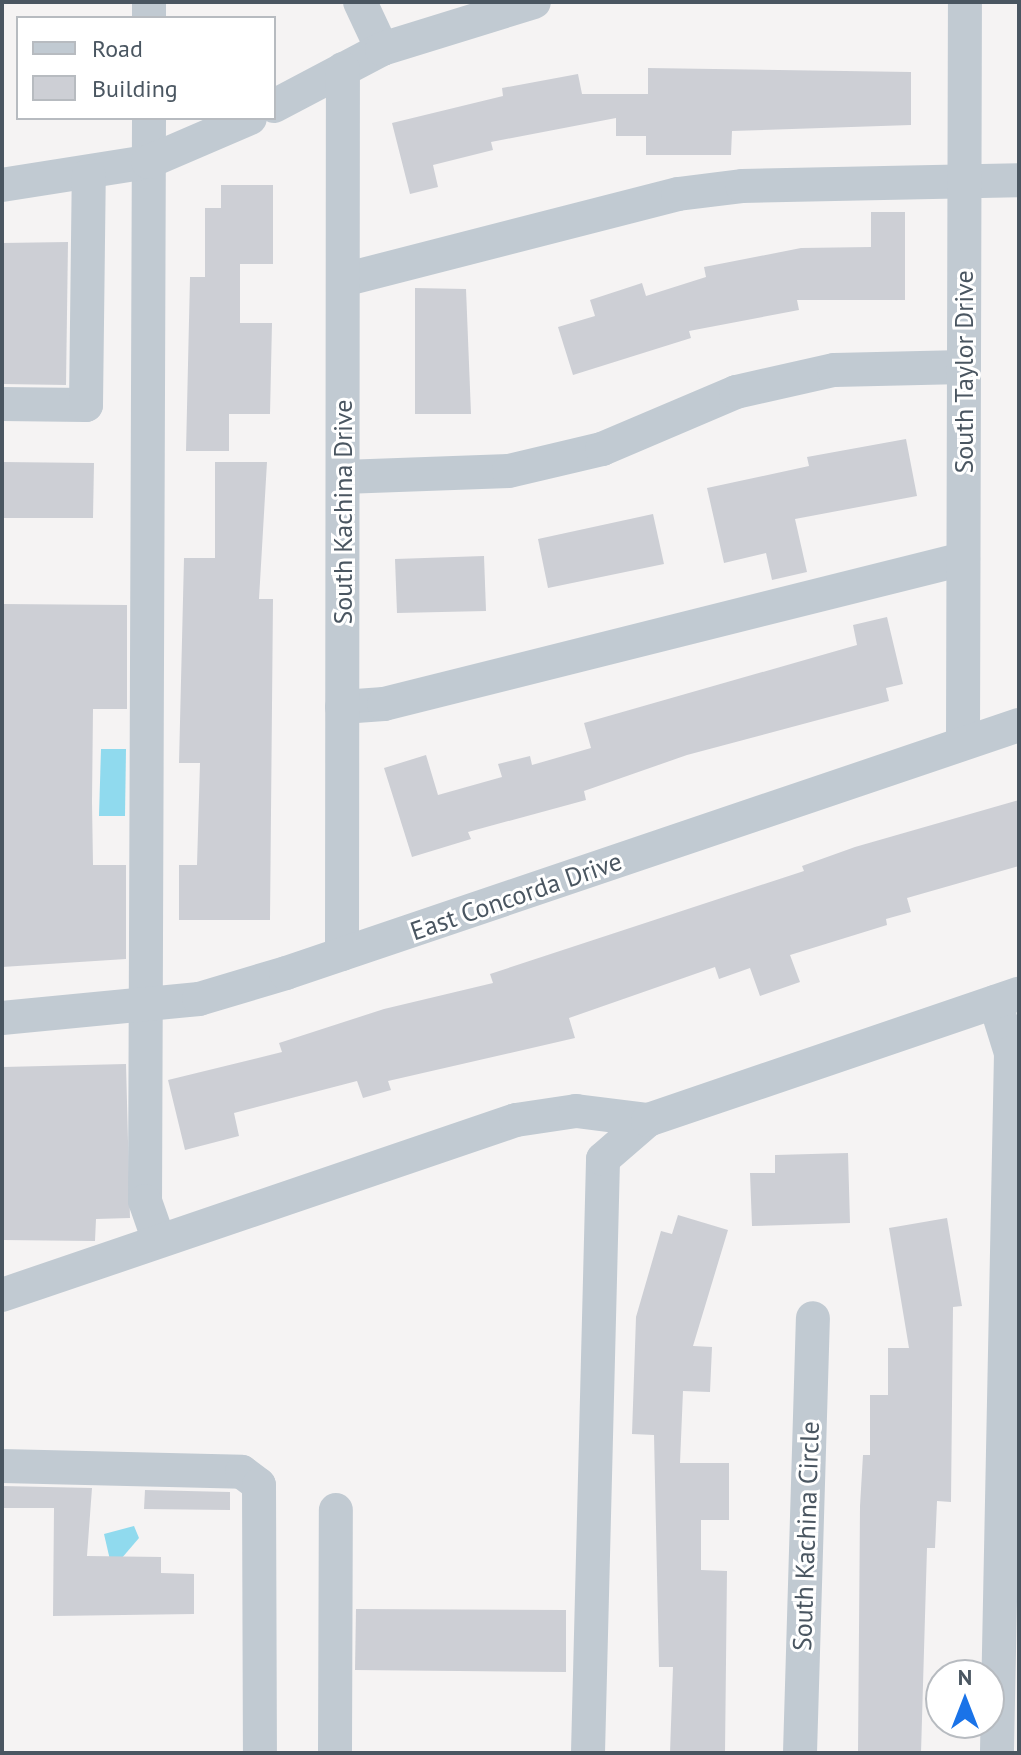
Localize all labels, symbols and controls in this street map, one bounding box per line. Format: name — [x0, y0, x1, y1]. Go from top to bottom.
legend — [16, 16, 276, 120]
text: Road — [92, 33, 143, 64]
text: Building — [92, 73, 178, 104]
street label: South Taylor Drive — [948, 270, 980, 474]
street label: South Kachina Drive — [327, 399, 359, 625]
street label: East Concorda Drive — [406, 845, 626, 947]
street label: South Kachina Circle — [786, 1421, 826, 1651]
north arrow — [925, 1659, 1005, 1739]
text: N — [958, 1663, 972, 1691]

